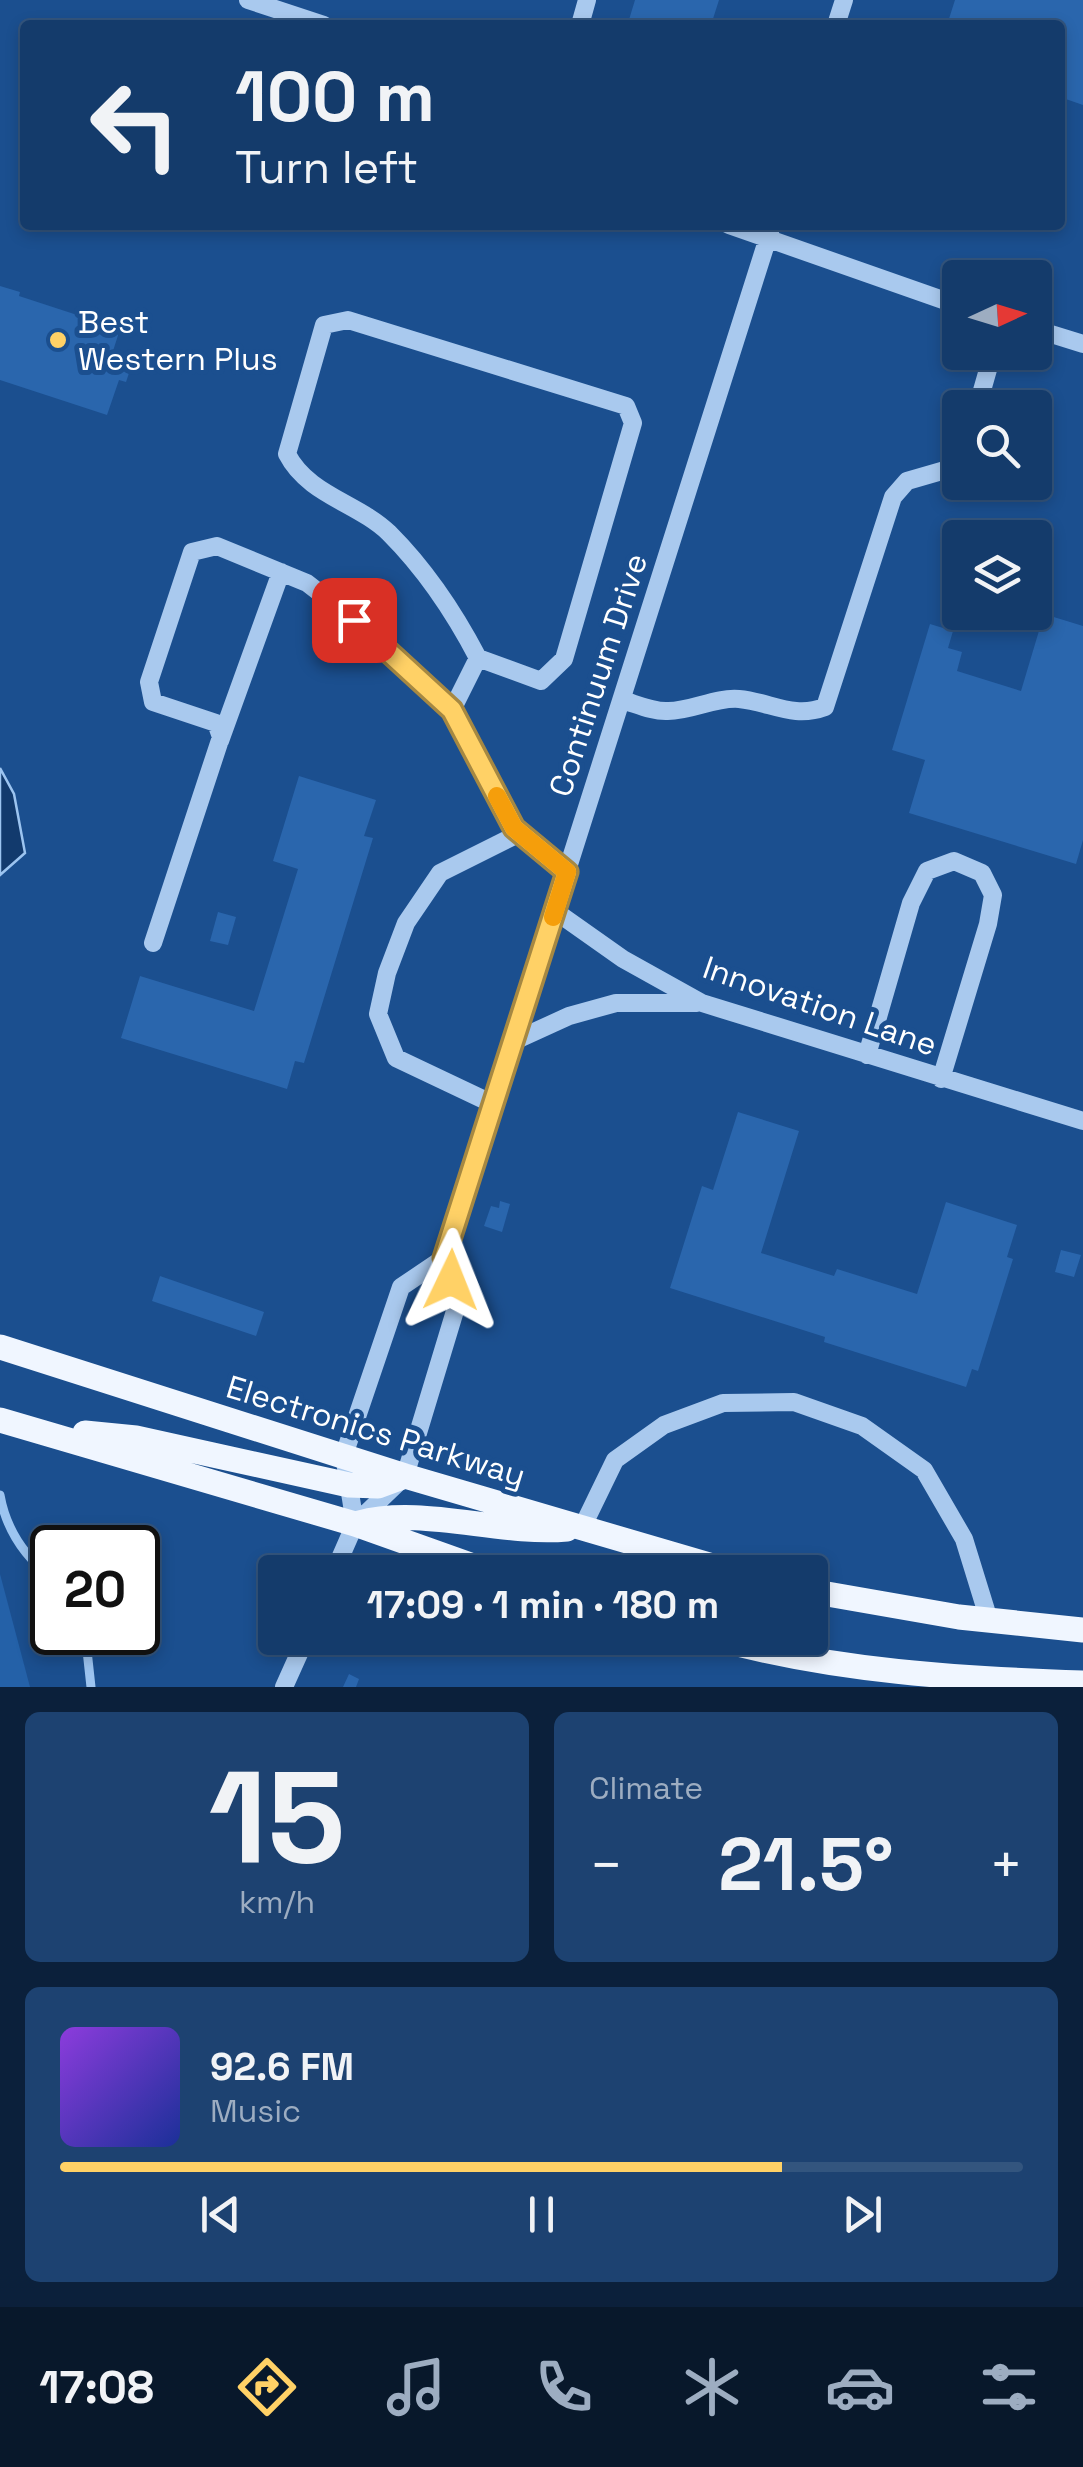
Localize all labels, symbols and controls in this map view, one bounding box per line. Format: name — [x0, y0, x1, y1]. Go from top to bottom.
text: 100 m — [235, 52, 435, 141]
icon: left — [70, 60, 200, 190]
text: Turn left — [235, 139, 418, 196]
north arrow — [942, 260, 1052, 370]
map controls — [942, 260, 1052, 630]
place label: Best Western Plus — [78, 302, 278, 379]
marker: Best Western Plus — [47, 329, 69, 351]
button: search — [942, 390, 1052, 500]
button: layers — [942, 520, 1052, 630]
street label: Continuum Drive — [540, 549, 656, 801]
pin — [312, 578, 397, 663]
icon: arrive — [327, 593, 382, 648]
street label: Innovation Lane — [698, 947, 942, 1065]
position arrow — [399, 1228, 503, 1332]
street label: Electronics Parkway — [222, 1366, 530, 1496]
speed limit sign: 20 — [30, 1525, 160, 1655]
text: 17:09 · 1 min · 180 m — [367, 1581, 719, 1629]
text: 15 — [209, 1734, 345, 1900]
text: Climate — [589, 1768, 703, 1808]
text: 21.5° — [718, 1816, 894, 1912]
text: − — [589, 1830, 623, 1900]
text: + — [989, 1830, 1023, 1900]
text: km/h — [239, 1882, 315, 1922]
text: 92.6 FM — [210, 2043, 354, 2091]
text: Music — [210, 2091, 301, 2131]
icon: previous — [193, 2187, 248, 2242]
icon: pause — [514, 2187, 569, 2242]
icon: next — [835, 2187, 890, 2242]
icon: directions — [232, 2352, 302, 2422]
icon: music — [381, 2352, 451, 2422]
icon: phone — [529, 2352, 599, 2422]
icon: climate — [677, 2352, 747, 2422]
icon: car — [825, 2352, 895, 2422]
icon: filters — [974, 2352, 1044, 2422]
text: 17:08 — [39, 2359, 154, 2416]

